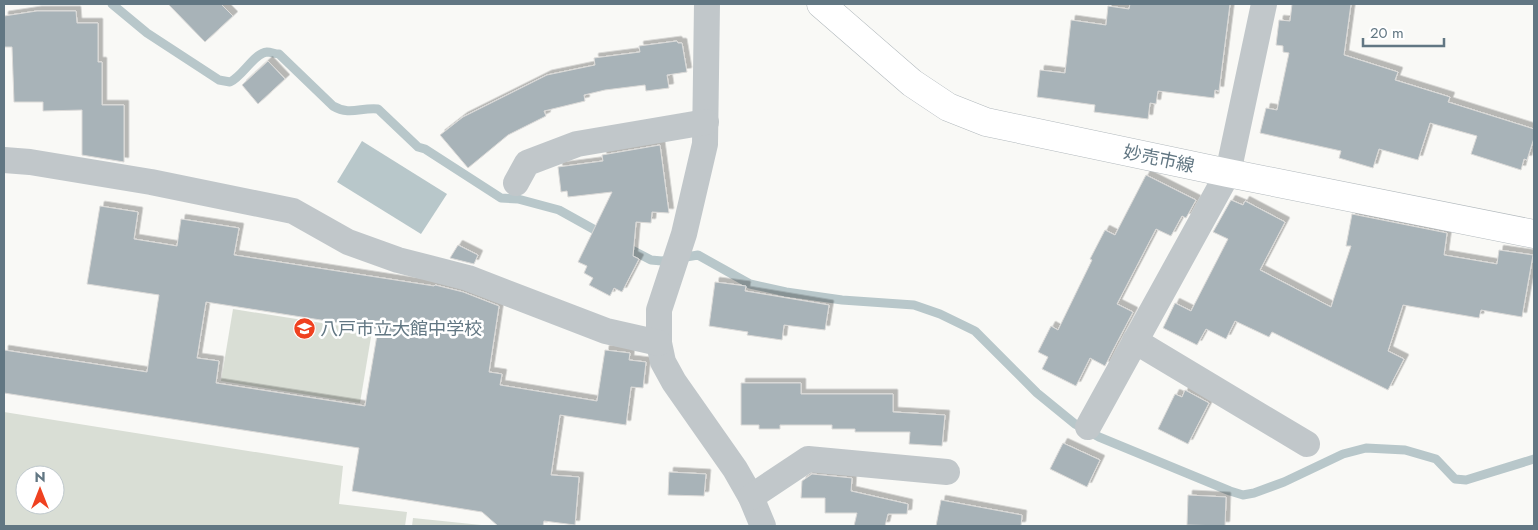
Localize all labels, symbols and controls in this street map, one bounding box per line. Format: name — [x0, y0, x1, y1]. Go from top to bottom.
scale bar — [1363, 15, 1444, 47]
text: 20 m — [1370, 22, 1404, 44]
street label: 妙売市線 — [1121, 139, 1197, 179]
place label: 八戸市立大館中学校 — [320, 316, 482, 342]
school or university icon: 八戸市立大館中学校 — [292, 317, 316, 341]
north arrow — [15, 465, 65, 515]
text: N — [34, 467, 46, 487]

